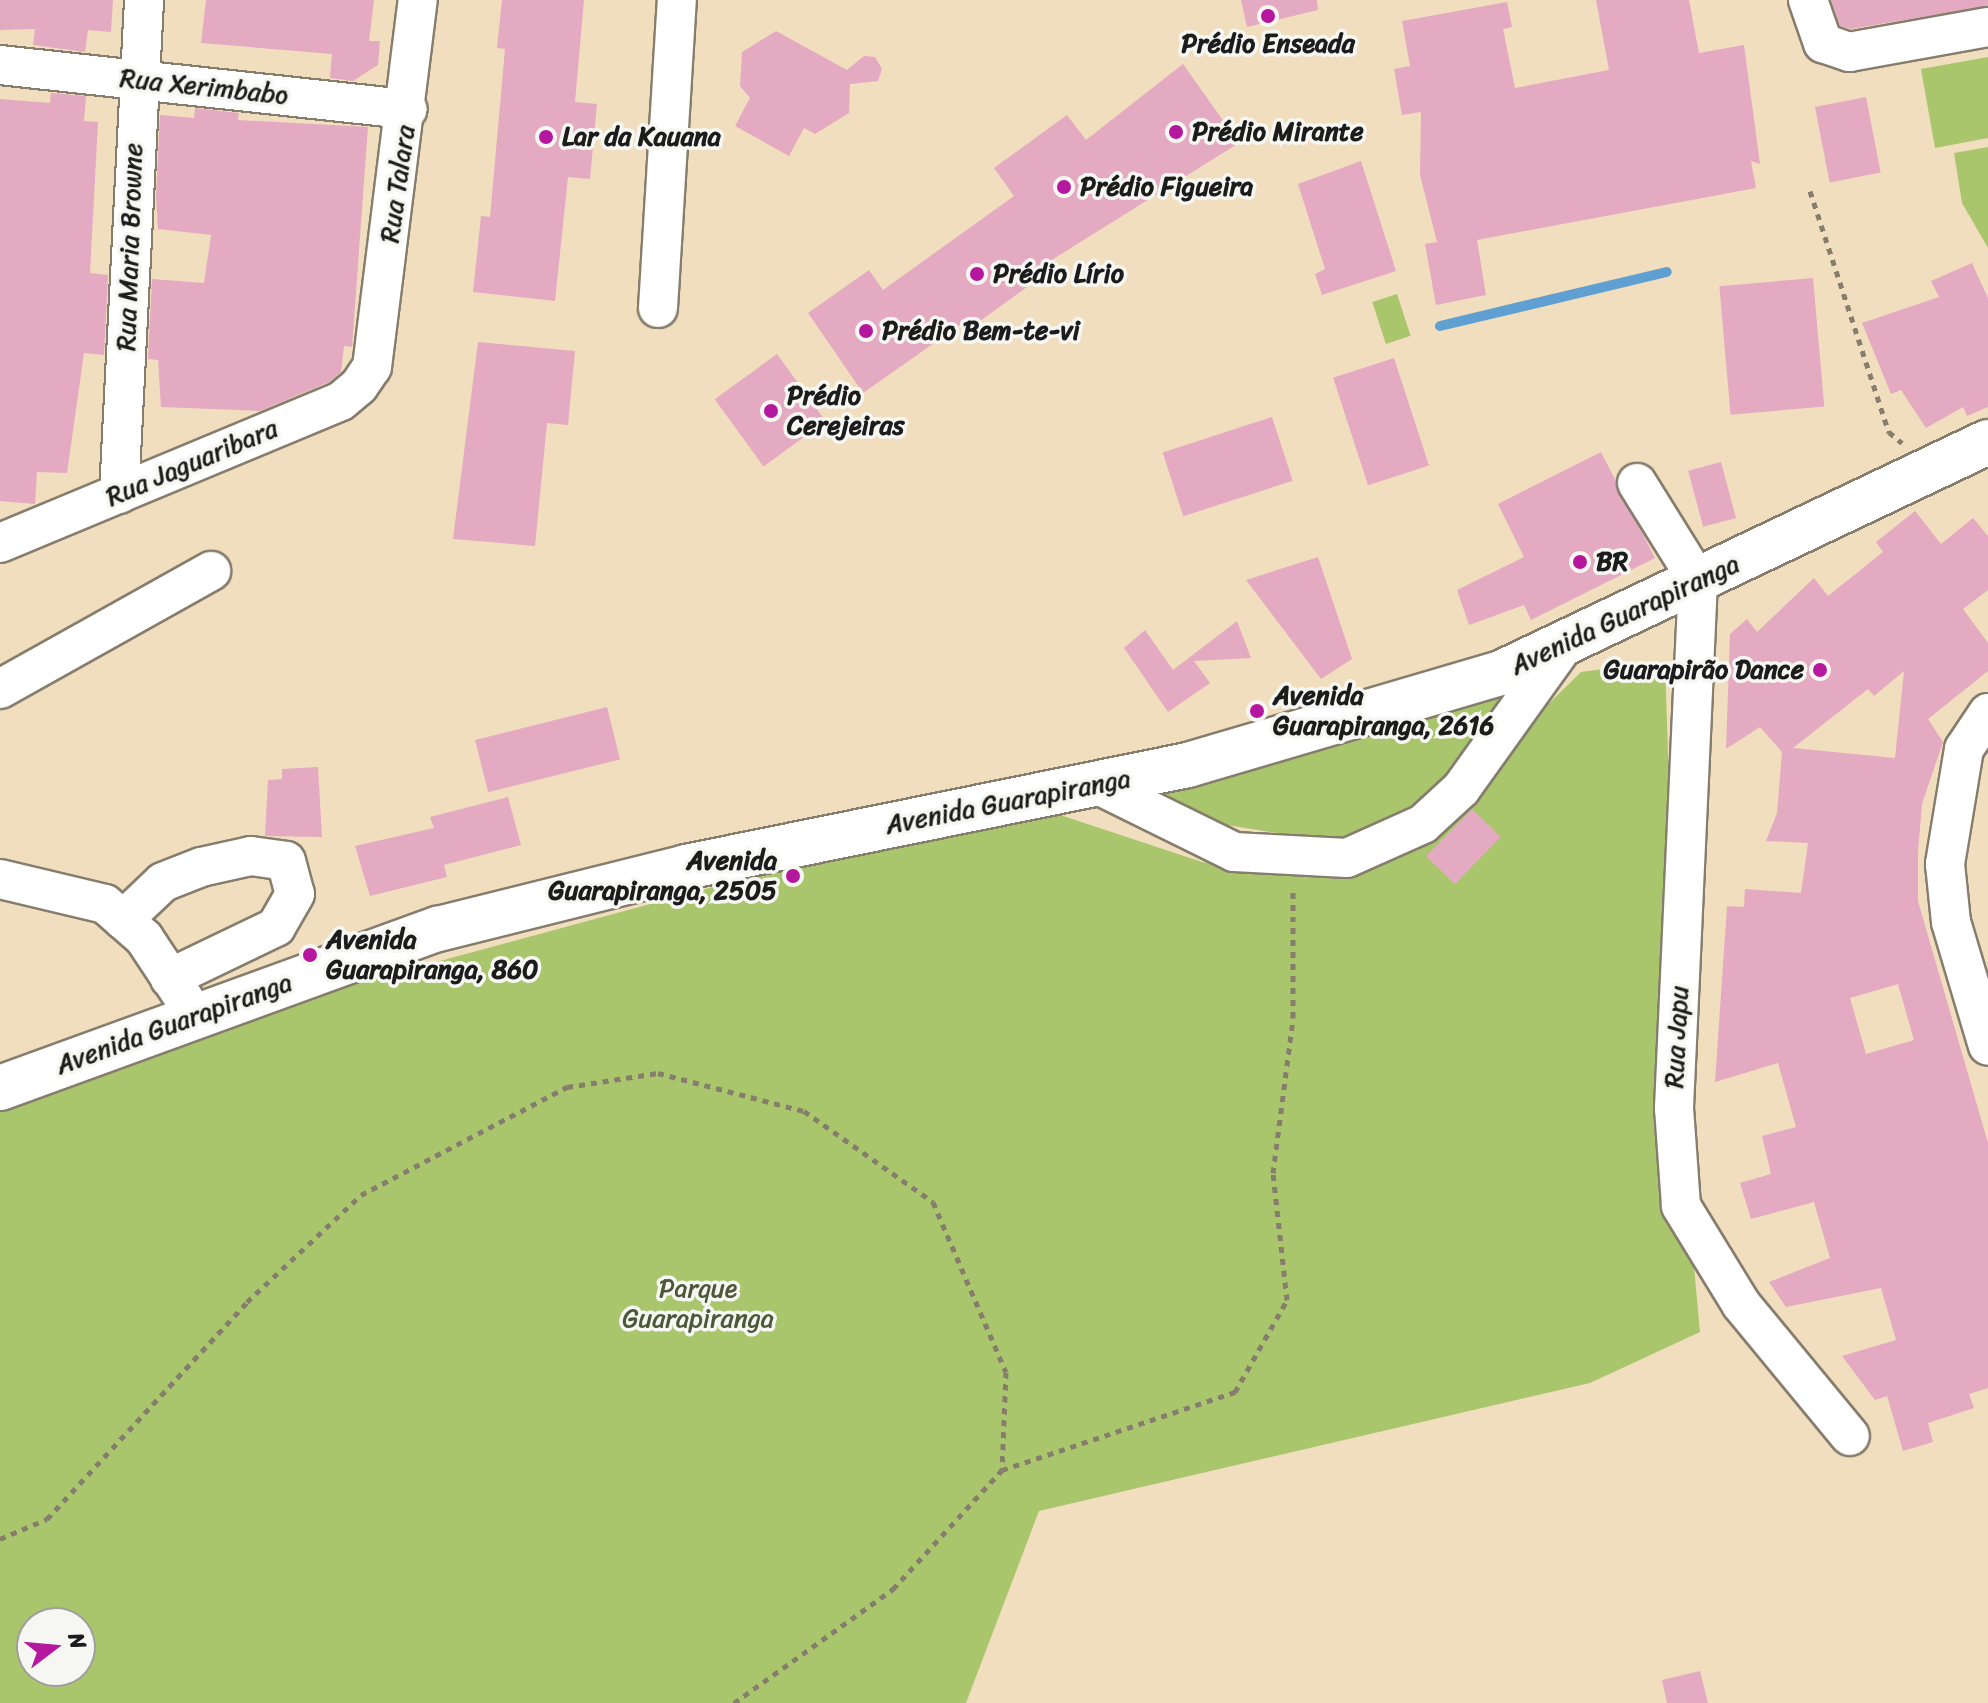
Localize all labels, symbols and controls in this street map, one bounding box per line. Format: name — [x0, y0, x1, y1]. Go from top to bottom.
marker: Prédio Enseada — [1259, 7, 1277, 25]
place label: Prédio Enseada — [1181, 28, 1355, 60]
street label: Rua Xerimbabo — [118, 63, 290, 111]
place label: Prédio Mirante — [1192, 116, 1362, 148]
place label: Lar da Kauana — [562, 121, 721, 153]
street label: Rua Talara — [374, 123, 422, 245]
marker: Prédio Mirante — [1167, 123, 1185, 141]
marker: Lar da Kauana — [537, 128, 555, 146]
street label: Rua Maria Browne — [111, 143, 149, 351]
place label: Prédio Figueira — [1080, 171, 1252, 203]
marker: Prédio Figueira — [1055, 178, 1073, 196]
place label: Prédio Lírio — [993, 258, 1124, 290]
marker: Prédio Lírio — [968, 265, 986, 283]
place label: Prédio Bem-te-vi — [882, 315, 1081, 347]
marker: Prédio Bem-te-vi — [857, 322, 875, 340]
place label: Prédio Cerejeiras — [787, 380, 904, 442]
marker: Prédio Cerejeiras — [762, 402, 780, 420]
street label: Rua Jaguaribara — [102, 413, 282, 513]
place label: BR — [1596, 546, 1628, 578]
street label: Avenida Guarapiranga — [1506, 548, 1744, 682]
marker: BR — [1571, 553, 1589, 571]
place label: Guarapirão Dance — [1604, 654, 1804, 686]
marker: Guarapirão Dance — [1811, 661, 1829, 679]
place label: Avenida Guarapiranga, 2616 — [1273, 680, 1494, 742]
marker: Avenida Guarapiranga, 2616 — [1248, 702, 1266, 720]
street label: Avenida Guarapiranga — [883, 763, 1133, 841]
place label: Avenida Guarapiranga, 2505 — [548, 845, 777, 906]
marker: Avenida Guarapiranga, 2505 — [784, 867, 802, 885]
place label: Avenida Guarapiranga, 860 — [326, 924, 538, 986]
marker: Avenida Guarapiranga, 860 — [301, 946, 319, 964]
street label: Avenida Guarapiranga — [52, 967, 296, 1081]
street label: Rua Japu — [1659, 985, 1695, 1089]
park label: Parque Guarapiranga — [622, 1273, 774, 1334]
north arrow — [16, 1607, 96, 1687]
text: N — [57, 1628, 98, 1654]

